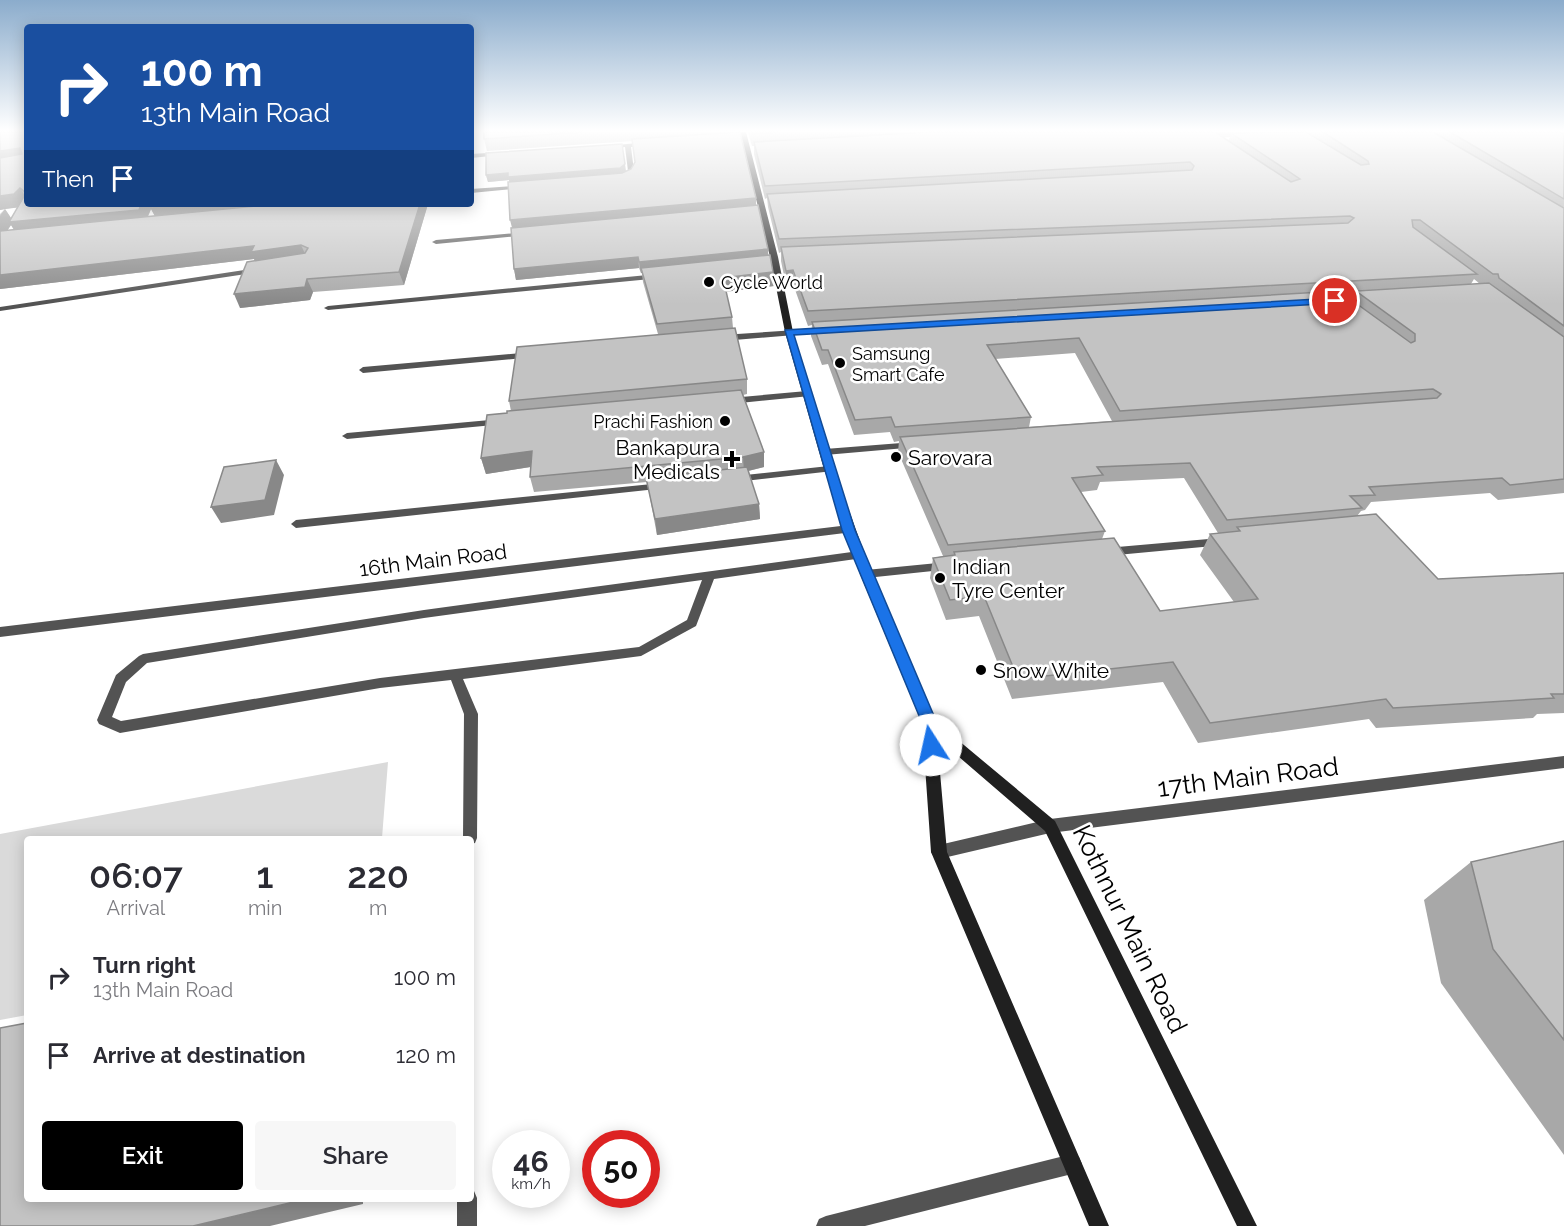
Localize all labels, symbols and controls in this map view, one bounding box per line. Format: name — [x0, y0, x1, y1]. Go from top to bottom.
text: 100 m — [141, 47, 263, 96]
icon: right — [42, 48, 120, 126]
text: 13th Main Road — [141, 97, 330, 128]
icon: arrive — [106, 162, 139, 195]
text: Then — [42, 166, 94, 192]
place label: Cycle World — [721, 272, 823, 293]
marker: Cycle World — [702, 275, 716, 289]
pin — [1309, 275, 1360, 326]
icon: arrive — [1318, 284, 1351, 317]
place label: Samsung Smart Cafe — [852, 343, 945, 385]
marker: Samsung Smart Cafe — [833, 356, 847, 370]
place label: Prachi Fashion — [593, 411, 713, 432]
marker: Prachi Fashion — [718, 414, 732, 428]
place label: Bankapura Medicals — [616, 435, 720, 484]
place label: Sarovara — [908, 445, 992, 470]
marker: Sarovara — [889, 450, 903, 464]
marker: Bankapura Medicals — [725, 452, 739, 466]
street label: 16th Main Road — [358, 539, 508, 581]
place label: Indian Tyre Center — [952, 554, 1065, 603]
marker: Indian Tyre Center — [933, 571, 947, 585]
place label: Snow White — [993, 658, 1109, 683]
marker: Snow White — [974, 663, 988, 677]
position arrow — [899, 713, 963, 777]
street label: 17th Main Road — [1156, 751, 1340, 803]
street label: Kothnur Main Road — [1067, 820, 1193, 1038]
text: 06:07 — [89, 854, 183, 896]
text: 1 — [257, 854, 274, 896]
text: 220 — [347, 854, 409, 896]
text: Arrival — [107, 896, 165, 920]
text: min — [248, 896, 282, 920]
text: m — [369, 896, 387, 920]
text: Turn right — [93, 952, 196, 978]
icon: right — [42, 961, 75, 994]
text: 100 m — [394, 964, 456, 990]
text: 13th Main Road — [93, 978, 233, 1002]
icon: arrive — [42, 1039, 75, 1072]
text: Arrive at destination — [93, 1042, 306, 1068]
text: 120 m — [396, 1042, 456, 1068]
button: Exit — [42, 1121, 243, 1190]
button: Share — [255, 1121, 456, 1190]
speed limit sign: 50 — [582, 1130, 660, 1208]
text: 46 — [513, 1144, 549, 1179]
text: km/h — [511, 1175, 551, 1193]

